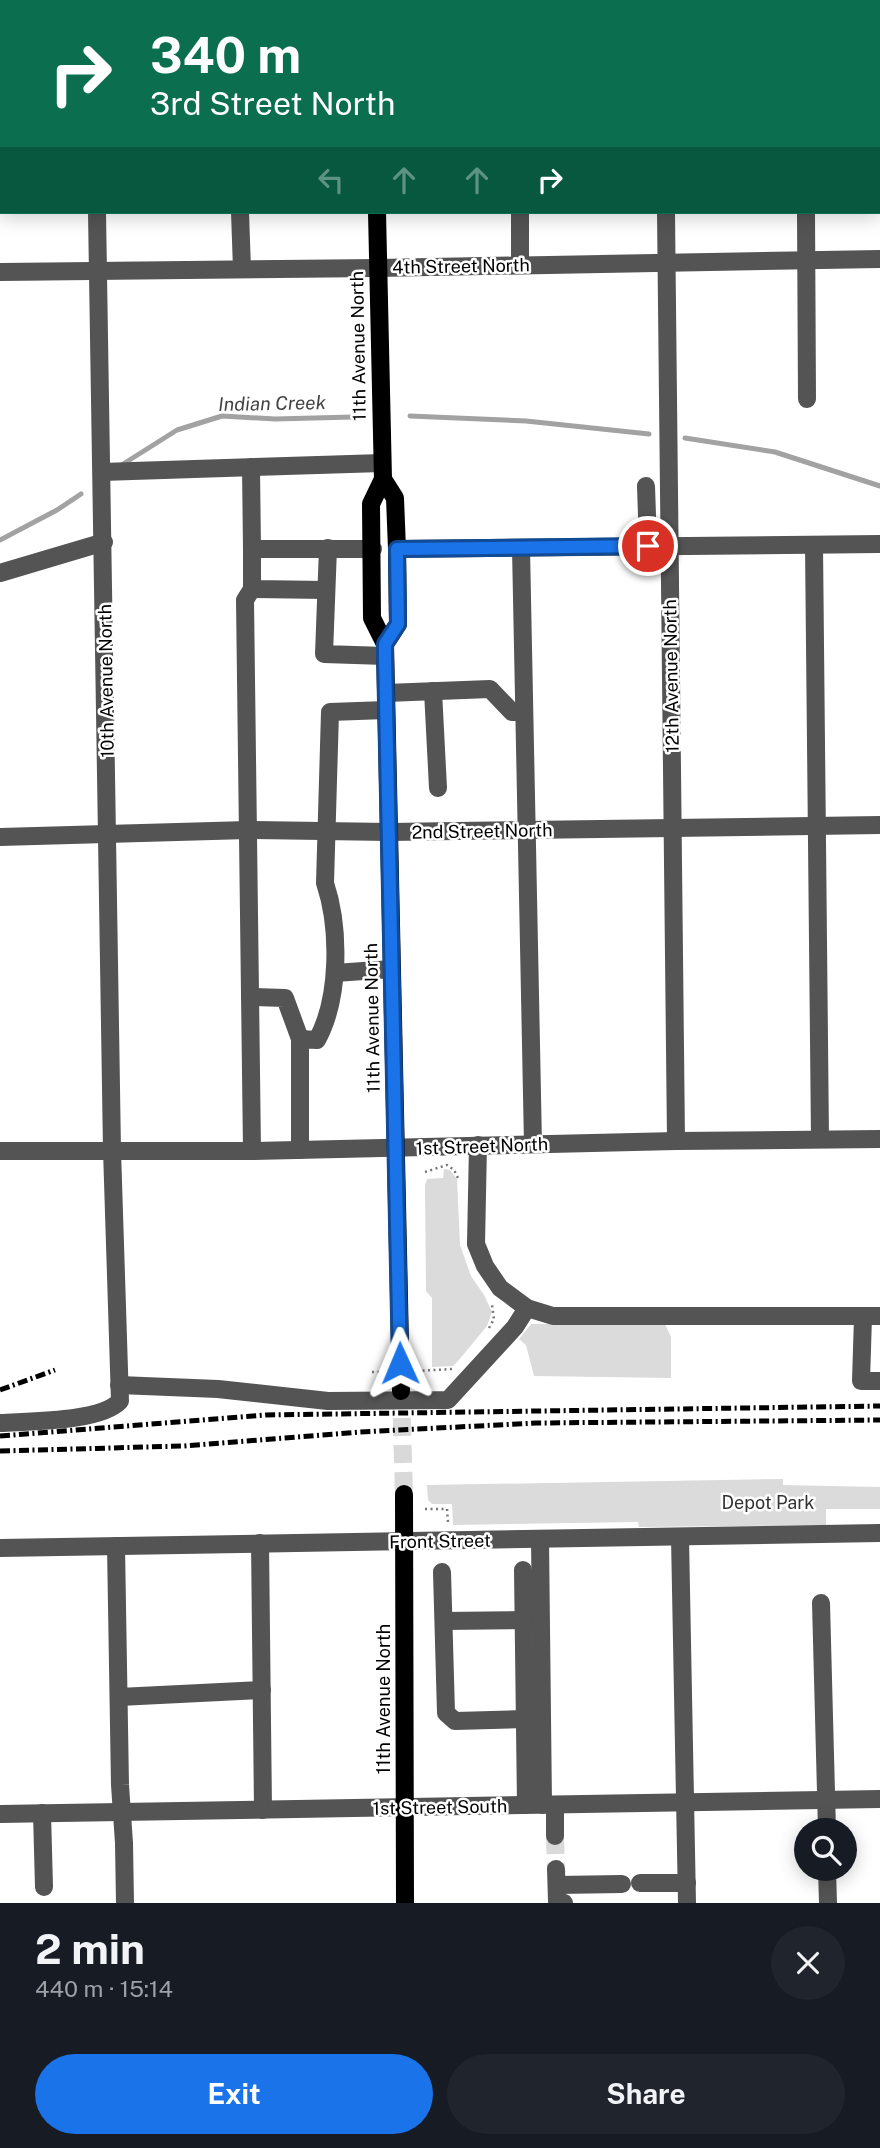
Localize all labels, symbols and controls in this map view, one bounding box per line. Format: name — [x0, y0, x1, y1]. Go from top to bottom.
text: 340 m — [150, 26, 301, 84]
icon: right — [35, 28, 126, 119]
text: 3rd Street North — [150, 85, 395, 122]
icon: left — [312, 161, 350, 199]
icon: ahead — [385, 161, 423, 199]
icon: ahead — [458, 161, 496, 199]
icon: right — [531, 161, 569, 199]
street label: 4th Street North — [392, 254, 530, 278]
street label: 11th Avenue North — [346, 271, 370, 421]
water label: Indian Creek — [218, 391, 327, 415]
pin — [618, 516, 678, 576]
icon: arrive — [629, 527, 667, 565]
street label: 12th Avenue North — [659, 599, 683, 753]
street label: 10th Avenue North — [94, 604, 118, 758]
street label: 2nd Street North — [411, 819, 553, 843]
street label: 11th Avenue North — [360, 943, 384, 1093]
street label: 1st Street North — [416, 1133, 548, 1159]
position arrow — [363, 1326, 437, 1400]
park label: Depot Park — [722, 1492, 814, 1513]
street label: Front Street — [389, 1530, 491, 1552]
street label: 11th Avenue North — [373, 1624, 394, 1774]
street label: 1st Street South — [373, 1795, 507, 1819]
map controls — [794, 1818, 857, 1881]
button: search — [794, 1818, 857, 1881]
text: 2 min — [35, 1924, 145, 1973]
button: close — [771, 1926, 845, 2000]
text: 440 m · 15:14 — [35, 1975, 173, 2002]
button: Exit — [35, 2054, 433, 2134]
button: Share — [447, 2054, 845, 2134]

